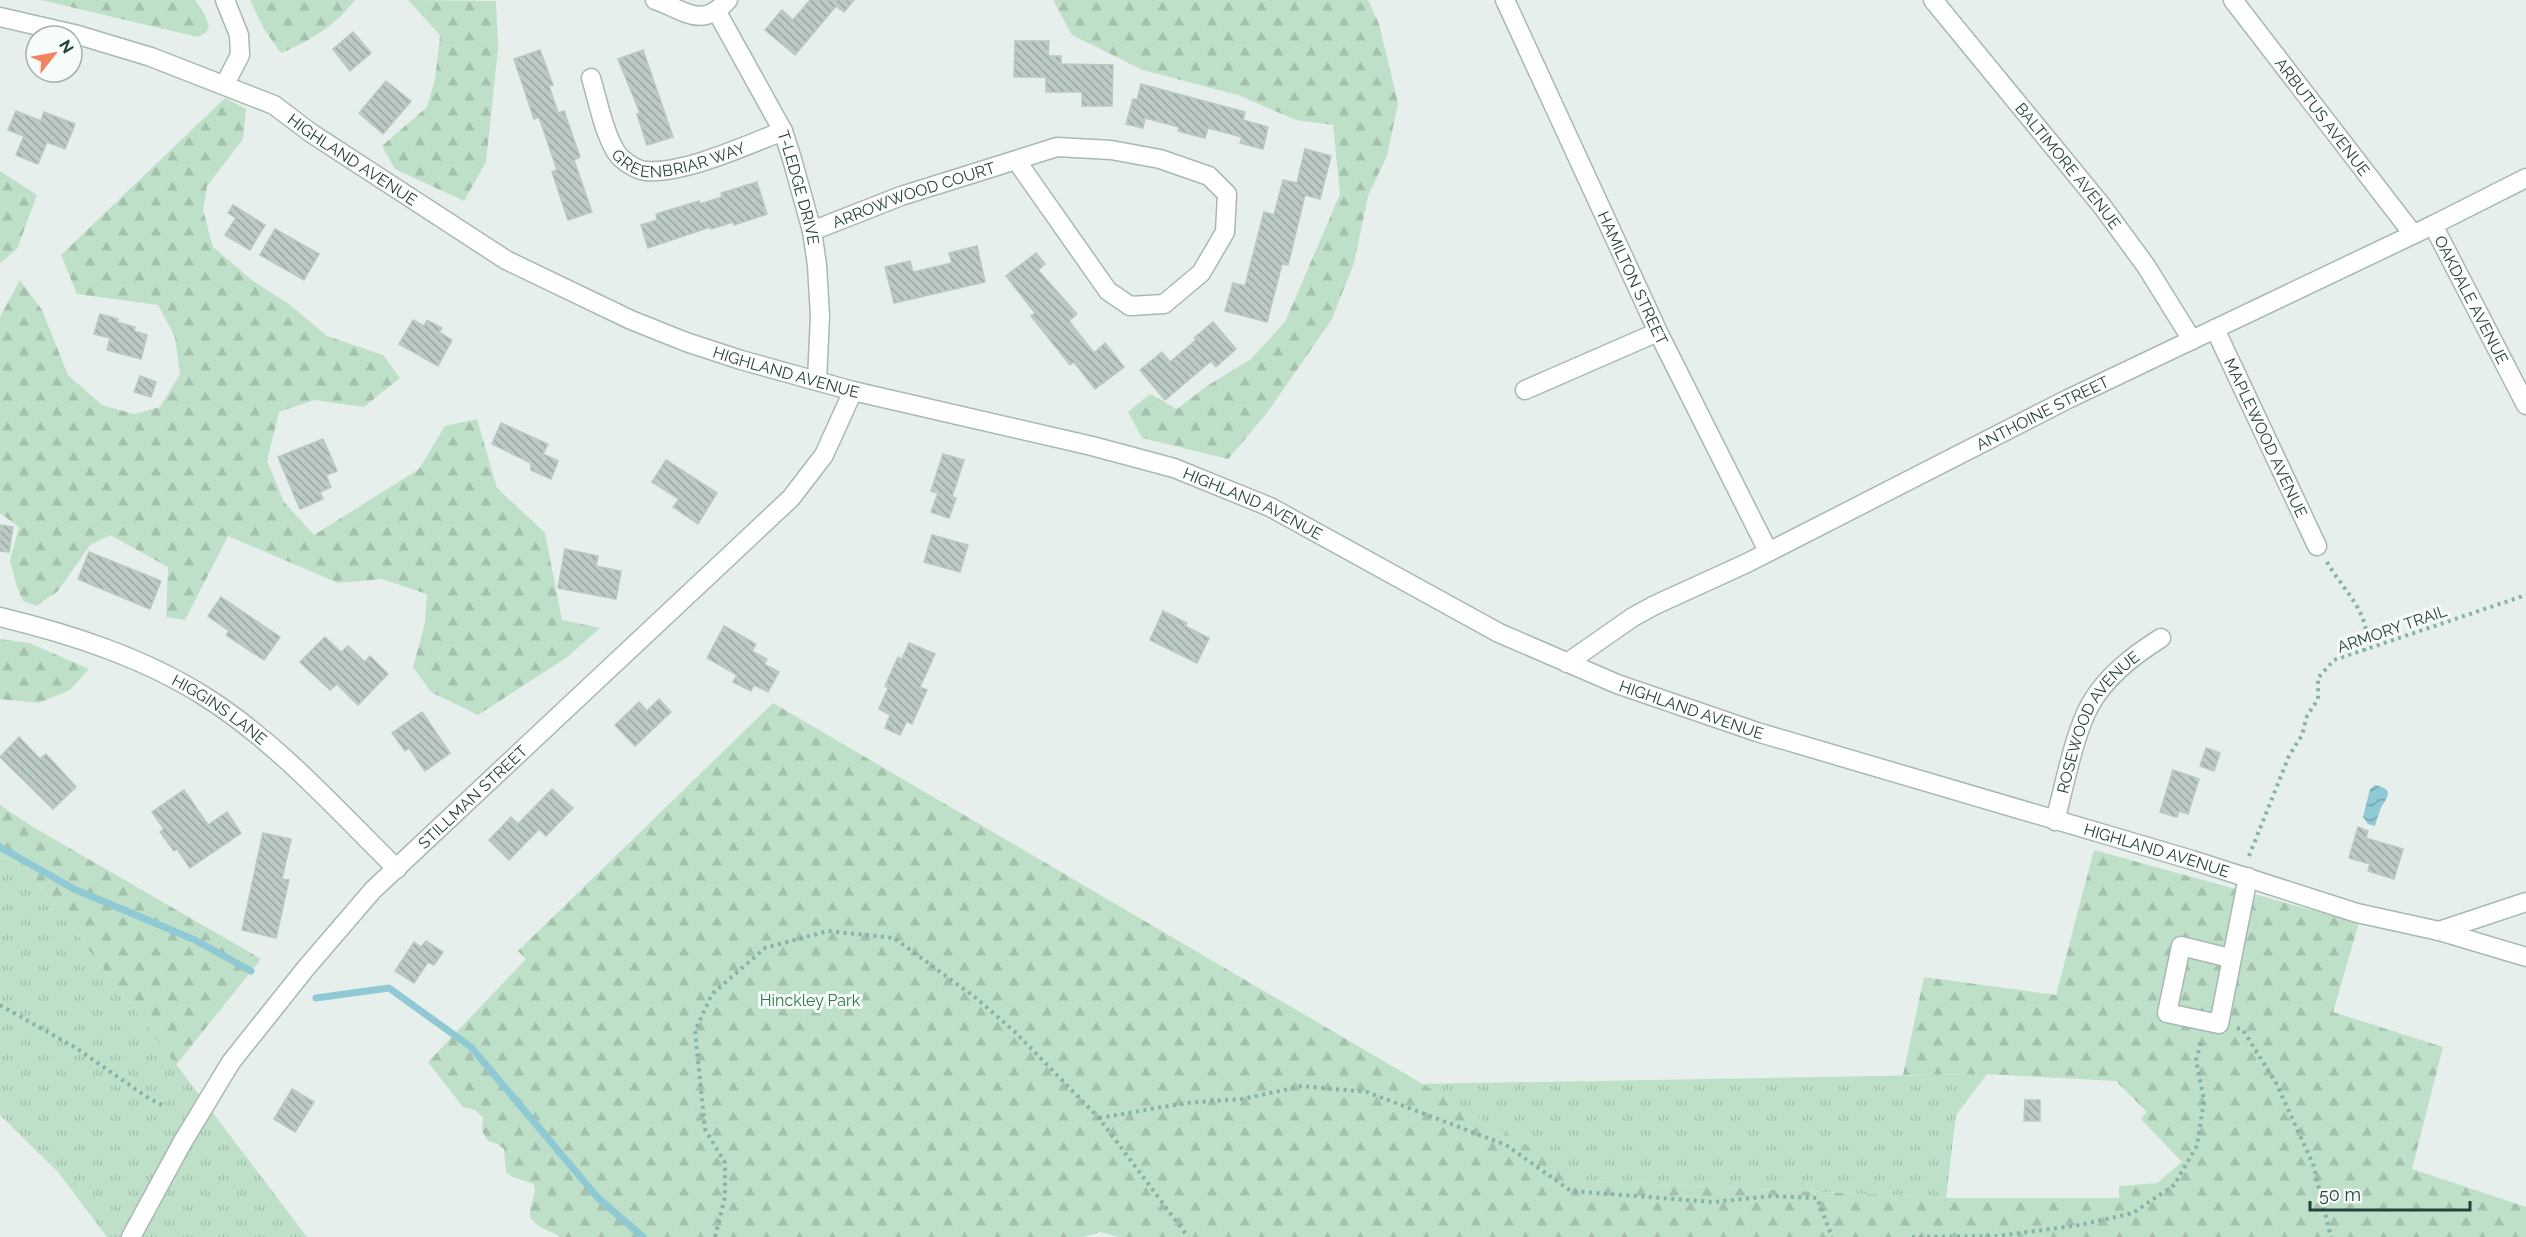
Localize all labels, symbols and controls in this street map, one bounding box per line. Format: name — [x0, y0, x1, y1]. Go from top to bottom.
north arrow — [24, 24, 84, 84]
text: N — [55, 36, 78, 57]
street label: ARBUTUS AVENUE — [2271, 54, 2374, 180]
street label: BALTIMORE AVENUE — [2012, 99, 2125, 233]
street label: HIGHLAND AVENUE — [284, 109, 421, 209]
street label: T-LEDGE DRIVE — [774, 128, 823, 246]
street label: GREENBRIAR WAY — [612, 133, 752, 153]
text: GREENBRIAR WAY — [608, 137, 748, 181]
street label: ARROWWOOD COURT — [829, 158, 998, 232]
street label: HAMILTON STREET — [1594, 208, 1672, 348]
street label: OAKDALE AVENUE — [2431, 232, 2513, 367]
street label: HIGHLAND AVENUE — [711, 342, 861, 402]
street label: MAPLEWOOD AVENUE — [2220, 355, 2312, 521]
street label: ANTHOINE STREET — [1973, 371, 2112, 454]
street label: HIGHLAND AVENUE — [1180, 463, 1326, 544]
street label: ARMORY TRAIL — [2335, 601, 2450, 657]
street label: ROSEWOOD AVENUE — [2053, 647, 2143, 795]
street label: HIGGINS LANE — [169, 670, 271, 749]
street label: HIGHLAND AVENUE — [1617, 676, 1766, 743]
street label: STILLMAN STREET — [414, 741, 531, 852]
street label: HIGHLAND AVENUE — [2082, 819, 2232, 881]
park label: Hinckley Park — [760, 991, 861, 1010]
scale bar — [2310, 1174, 2470, 1212]
text: 50 m — [2319, 1184, 2361, 1205]

